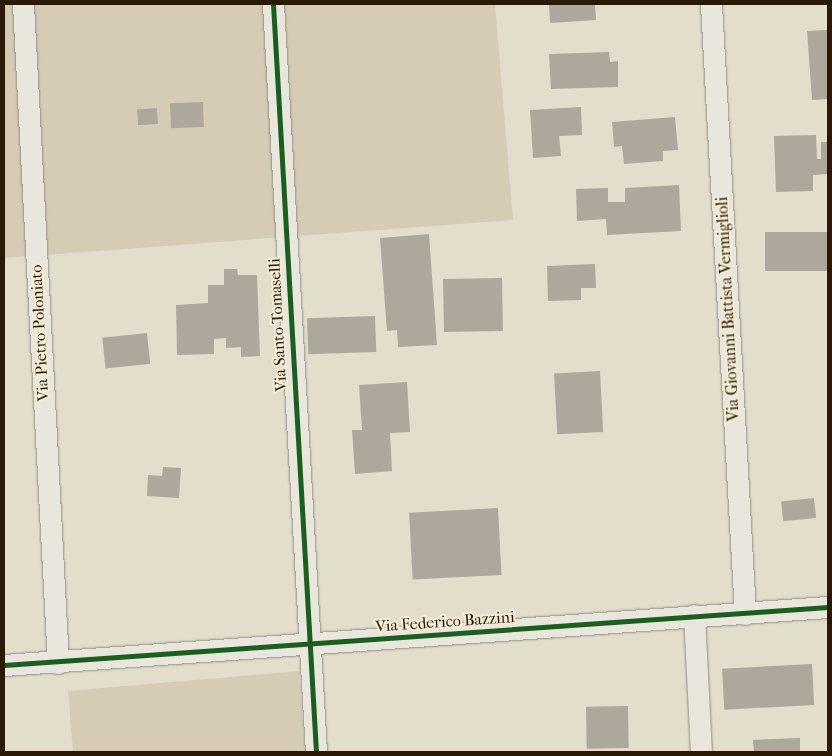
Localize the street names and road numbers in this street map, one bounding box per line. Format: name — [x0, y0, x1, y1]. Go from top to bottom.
street label: Via Giovanni Battista Vermiglioli — [713, 196, 743, 422]
street label: Via Santo Tomaselli — [265, 258, 291, 392]
street label: Via Pietro Poloniato — [27, 264, 53, 402]
street label: Via Federico Bazzini — [375, 608, 515, 636]

